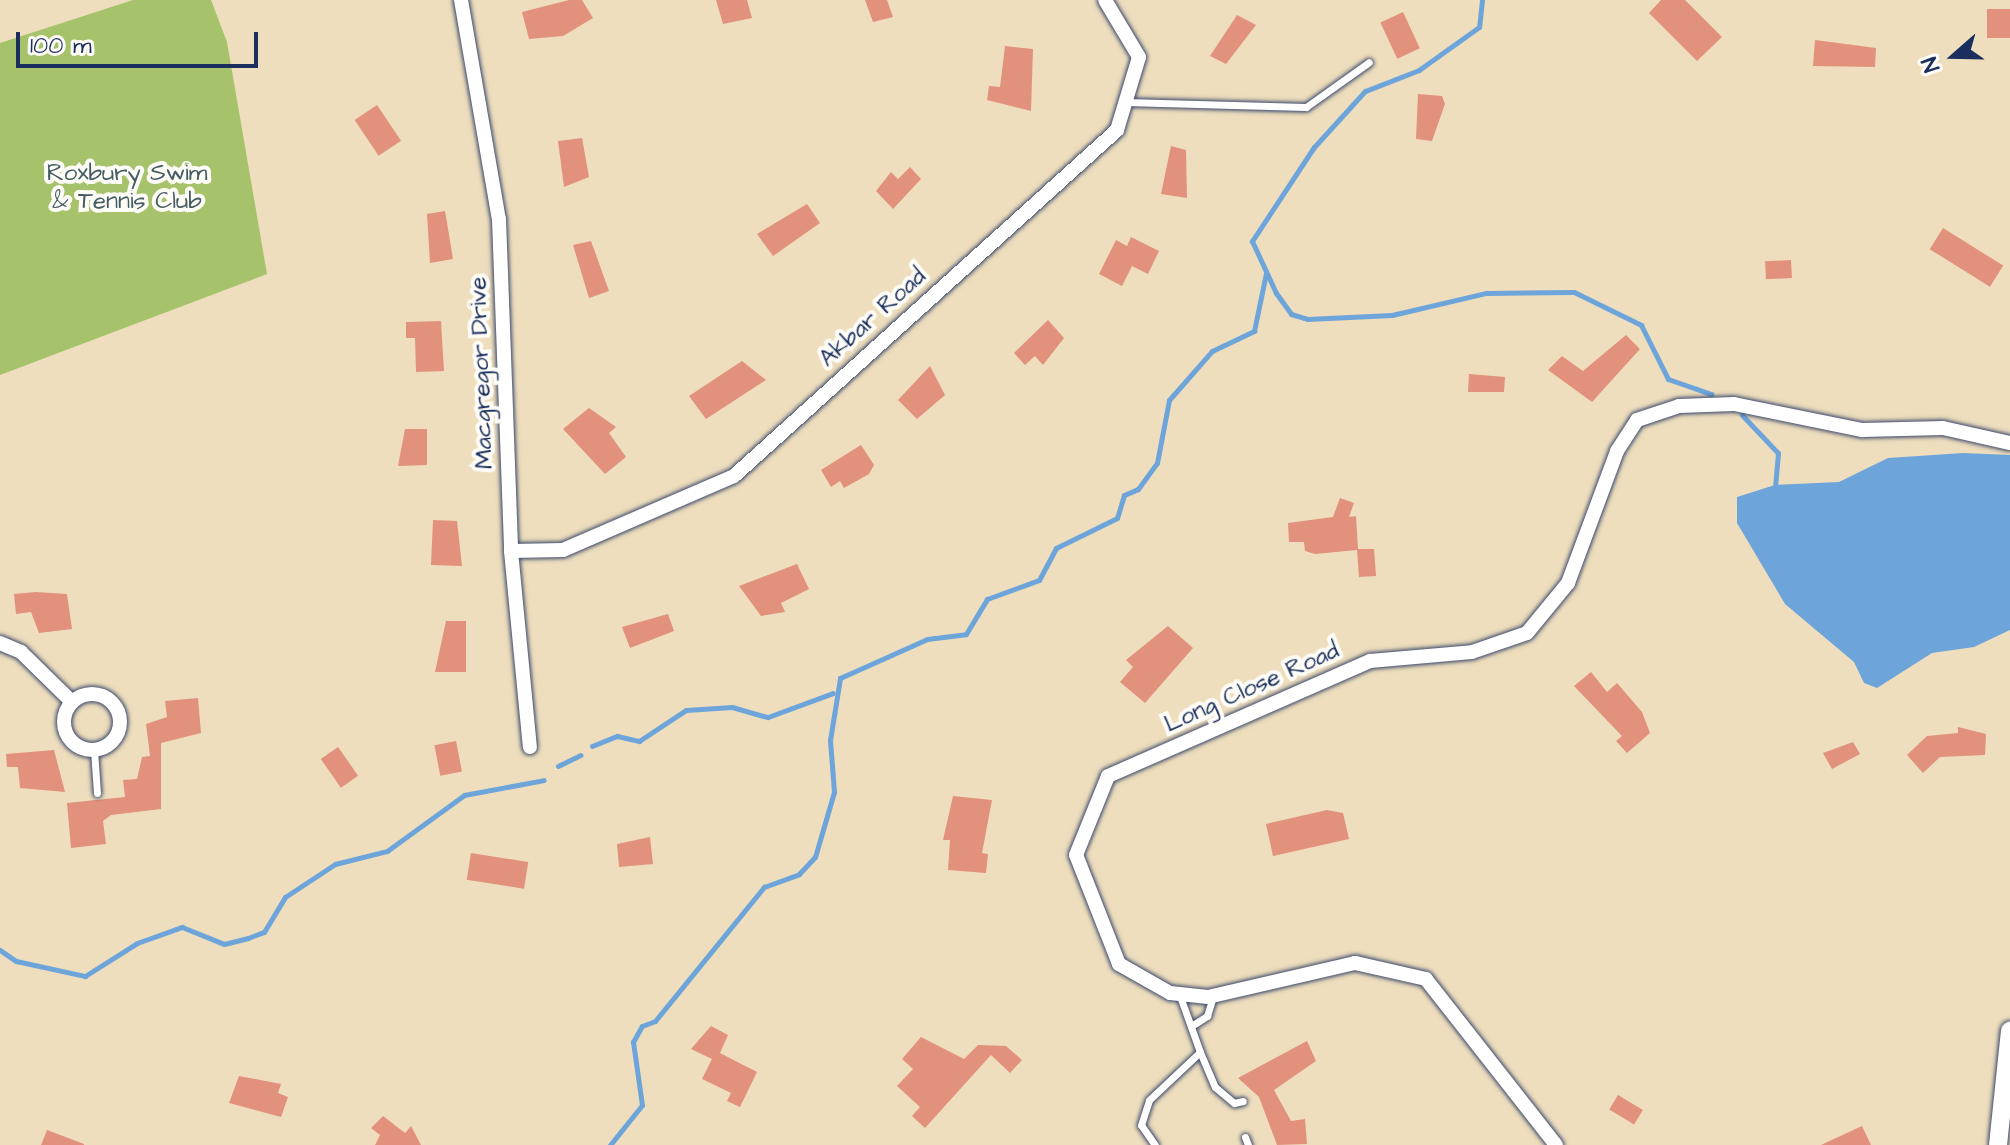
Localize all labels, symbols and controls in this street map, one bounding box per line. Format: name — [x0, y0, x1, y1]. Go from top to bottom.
scale bar — [20, 16, 262, 66]
north arrow — [1914, 16, 1994, 96]
text: 100 m — [30, 29, 92, 63]
text: N — [1914, 53, 1948, 76]
park label: Roxbury Swim & Tennis Club — [47, 160, 207, 216]
street label: Akbar Road — [814, 263, 932, 373]
street label: Macgregor Drive — [464, 276, 500, 470]
street label: Long Close Road — [1160, 637, 1344, 739]

